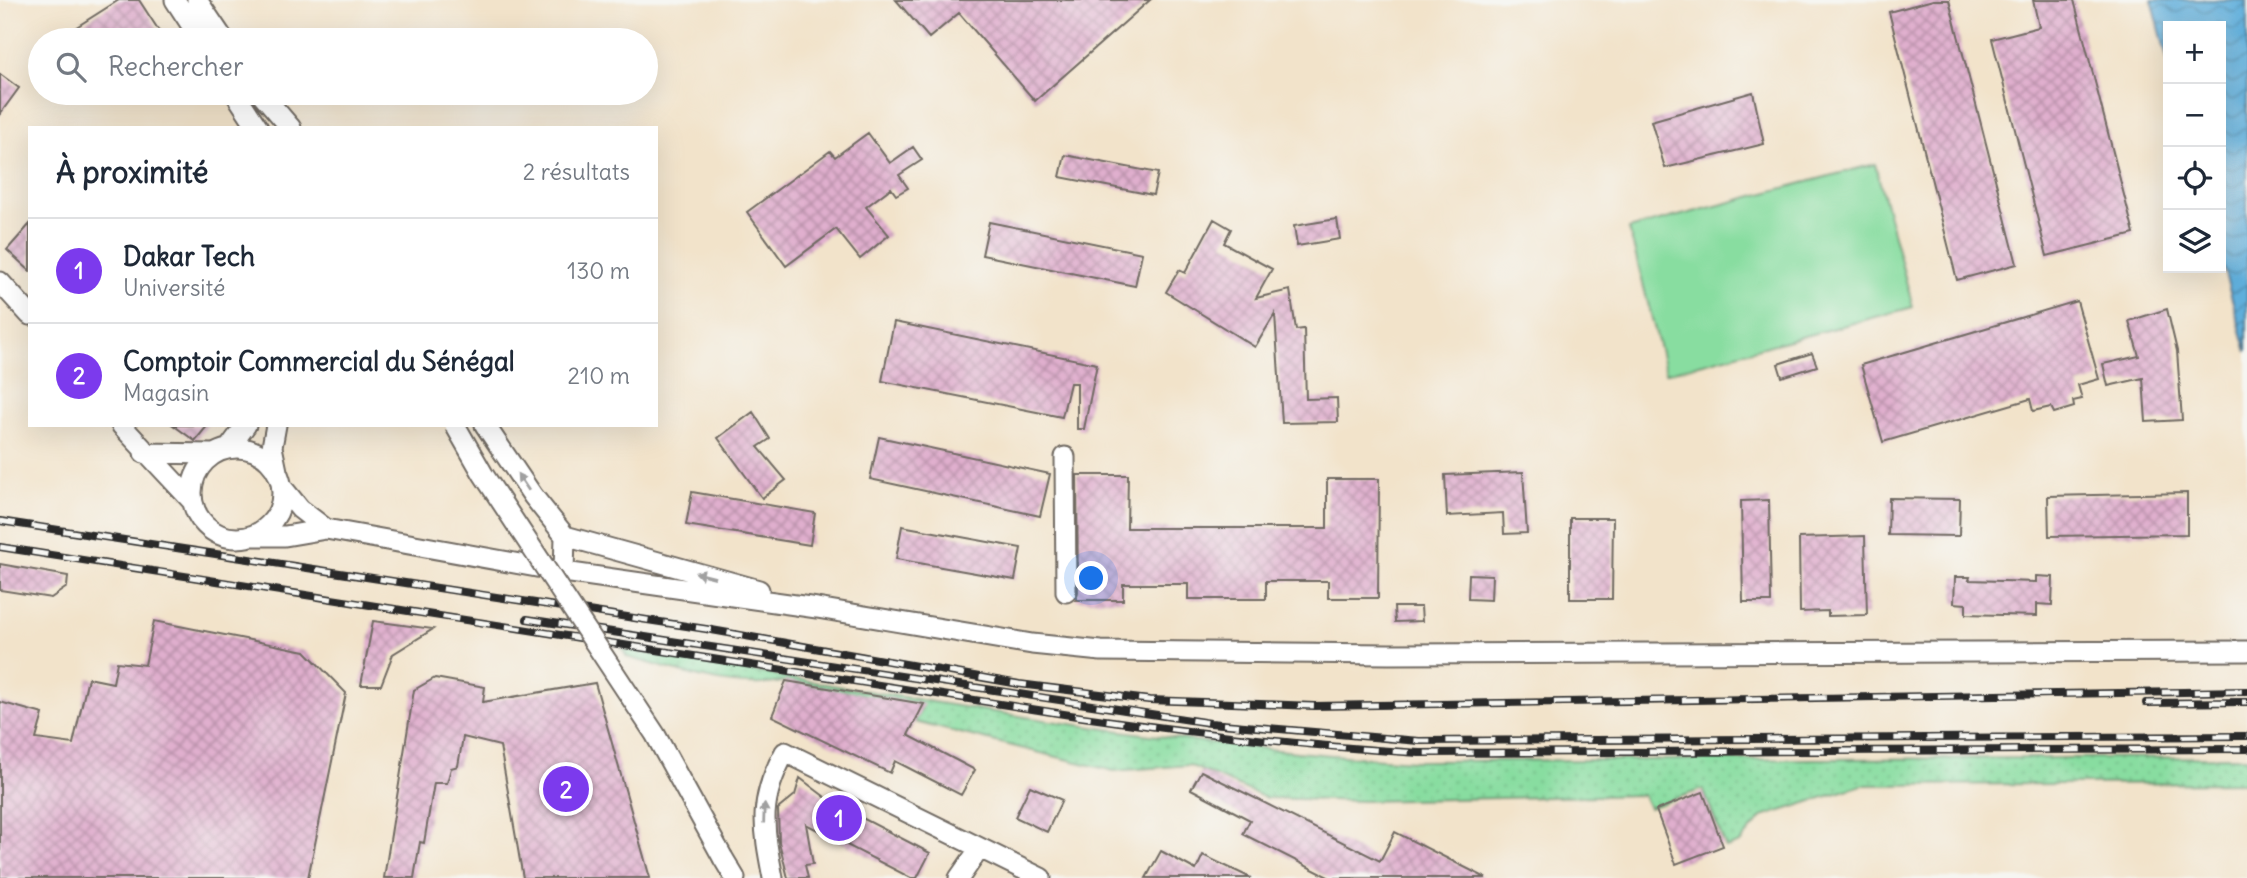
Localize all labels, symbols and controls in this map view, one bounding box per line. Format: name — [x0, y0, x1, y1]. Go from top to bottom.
map controls — [2163, 21, 2226, 273]
button: + — [2163, 21, 2226, 84]
search box — [28, 28, 658, 105]
icon: search — [52, 48, 90, 86]
text: Rechercher — [108, 50, 244, 83]
button: − — [2163, 84, 2226, 147]
button: locate — [2163, 147, 2226, 210]
text: À proximité — [56, 153, 208, 191]
text: 2 résultats — [523, 157, 630, 186]
button: layers — [2163, 210, 2226, 273]
text: Dakar Tech — [123, 240, 255, 273]
text: 1 — [74, 256, 84, 285]
text: 130 m — [567, 256, 630, 285]
text: Université — [123, 273, 225, 302]
text: Comptoir Commercial du Sénégal — [123, 345, 515, 378]
text: 2 — [73, 361, 85, 390]
text: 210 m — [567, 361, 630, 390]
text: Magasin — [123, 378, 209, 407]
one-way arrow — [516, 473, 530, 491]
your location — [1074, 561, 1108, 595]
one-way arrow — [694, 569, 715, 579]
pin: 2 — [543, 763, 589, 815]
pin: 1 — [816, 792, 862, 844]
one-way arrow — [758, 802, 769, 824]

